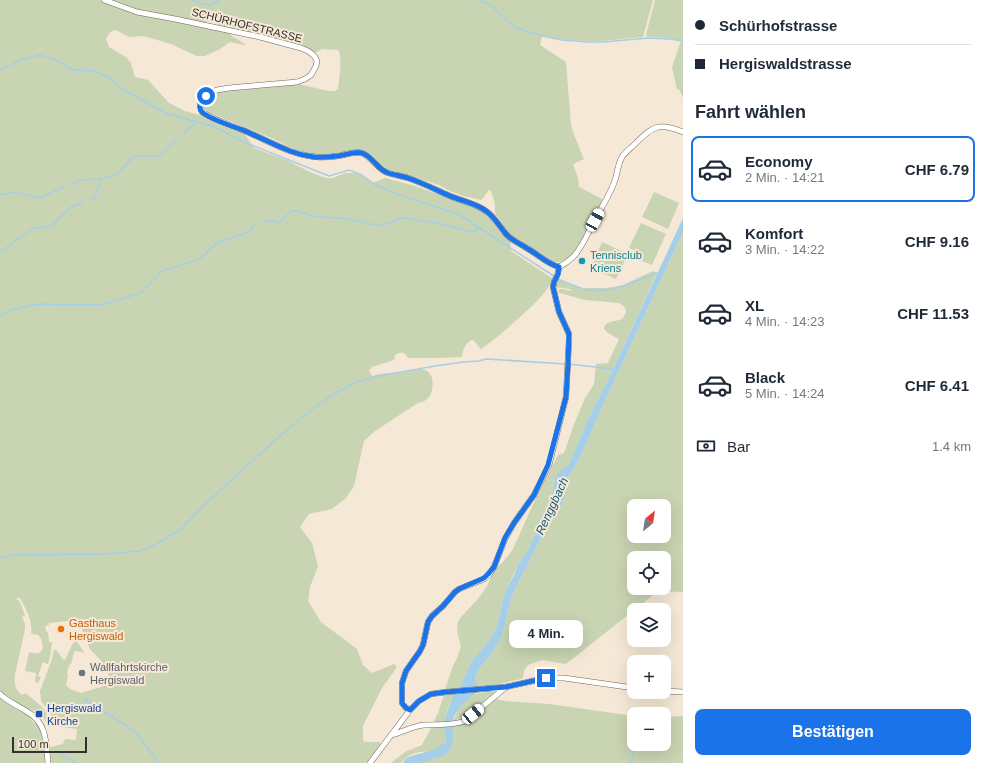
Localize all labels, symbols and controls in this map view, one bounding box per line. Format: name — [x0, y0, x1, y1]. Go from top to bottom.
street label: SCHÜRHOFSTRASSE — [190, 5, 304, 45]
text: Schürhofstrasse — [719, 17, 837, 34]
text: Hergiswaldstrasse — [719, 55, 852, 72]
route start — [197, 87, 215, 105]
text: Fahrt wählen — [695, 102, 806, 122]
icon: car — [697, 151, 733, 187]
text: Economy — [745, 153, 813, 170]
text: CHF 6.79 — [905, 161, 969, 178]
text: 2 Min. · 14:21 — [745, 170, 825, 185]
car — [584, 207, 606, 233]
icon: car — [697, 223, 733, 259]
text: Komfort — [745, 225, 803, 242]
text: CHF 9.16 — [905, 233, 969, 250]
text: 3 Min. · 14:22 — [745, 242, 825, 257]
place label: Tennisclub Kriens — [590, 249, 642, 274]
marker: Tennisclub Kriens — [577, 256, 587, 266]
icon: car — [697, 295, 733, 331]
text: XL — [745, 297, 764, 314]
text: CHF 11.53 — [897, 305, 969, 322]
text: 4 Min. · 14:23 — [745, 314, 825, 329]
icon: car — [697, 367, 733, 403]
text: Black — [745, 369, 785, 386]
text: CHF 6.41 — [905, 377, 969, 394]
text: 5 Min. · 14:24 — [745, 386, 825, 401]
icon: cash — [695, 435, 717, 457]
text: Bar — [727, 438, 750, 455]
text: 1.4 km — [932, 439, 971, 454]
water label: Renggbach — [533, 475, 571, 537]
north arrow — [627, 499, 671, 543]
map controls — [627, 499, 671, 751]
button: locate — [627, 551, 671, 595]
button: layers — [627, 603, 671, 647]
place label: Gasthaus Hergiswald — [69, 617, 123, 642]
callout: 4 Min. — [509, 620, 583, 648]
marker: Gasthaus Hergiswald — [56, 624, 66, 634]
text: 4 Min. — [528, 626, 564, 641]
button: + — [627, 655, 671, 699]
place label: Wallfahrtskirche Hergiswald — [90, 661, 168, 686]
marker: Wallfahrtskirche Hergiswald — [77, 668, 87, 678]
route end — [537, 669, 555, 687]
place label: Hergiswald Kirche — [47, 702, 101, 727]
car — [460, 702, 486, 726]
button: − — [627, 707, 671, 751]
marker: Hergiswald Kirche — [34, 709, 44, 719]
button: Bestätigen — [695, 709, 971, 755]
scale bar — [12, 735, 87, 754]
text: 100 m — [18, 738, 49, 750]

